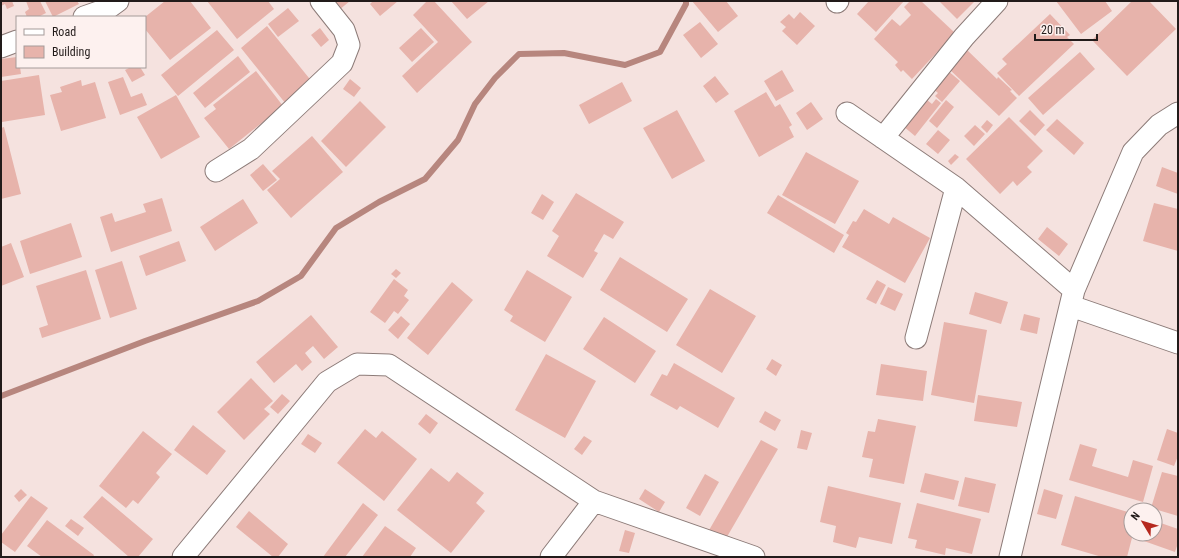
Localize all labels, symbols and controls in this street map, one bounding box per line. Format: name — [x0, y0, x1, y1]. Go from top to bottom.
legend — [16, 16, 146, 68]
scale bar — [1035, 16, 1097, 42]
text: 20 m — [1041, 23, 1065, 37]
text: Road — [52, 25, 76, 39]
text: Building — [52, 45, 90, 59]
north arrow — [1123, 502, 1163, 542]
text: N — [1128, 509, 1143, 523]

